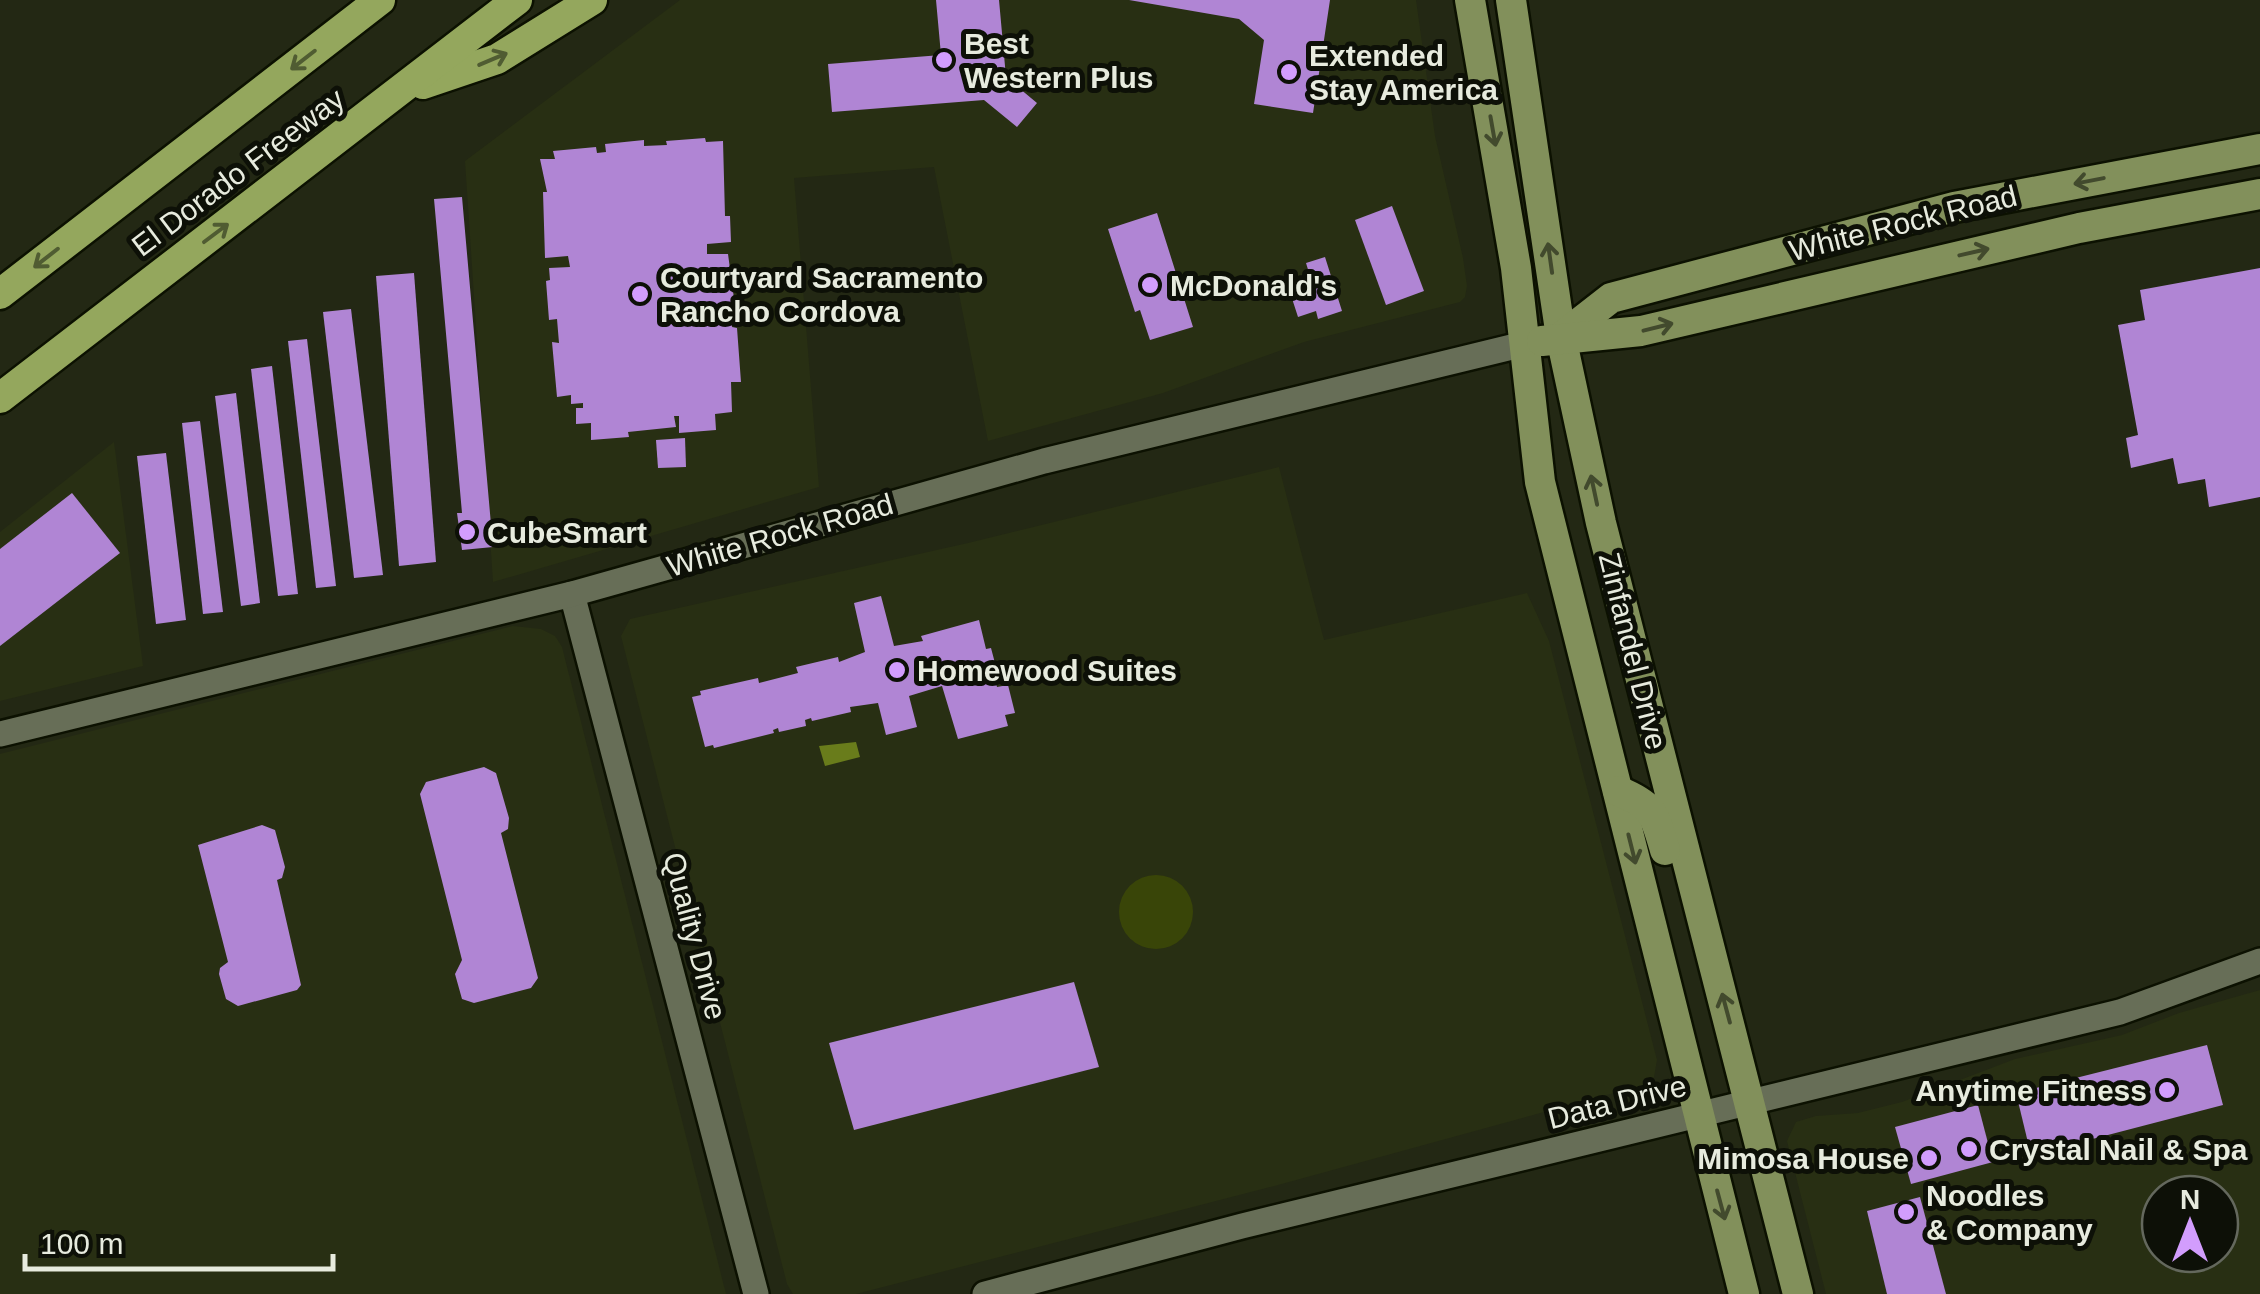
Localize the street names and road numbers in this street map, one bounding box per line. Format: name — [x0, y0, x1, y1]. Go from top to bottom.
street label: El Dorado Freeway — [126, 82, 350, 262]
street label: White Rock Road — [1786, 179, 2020, 267]
street label: White Rock Road — [663, 487, 897, 583]
street label: Zinfandel Drive — [1593, 549, 1673, 753]
street label: Quality Drive — [657, 849, 733, 1023]
street label: Data Drive — [1544, 1069, 1690, 1135]

